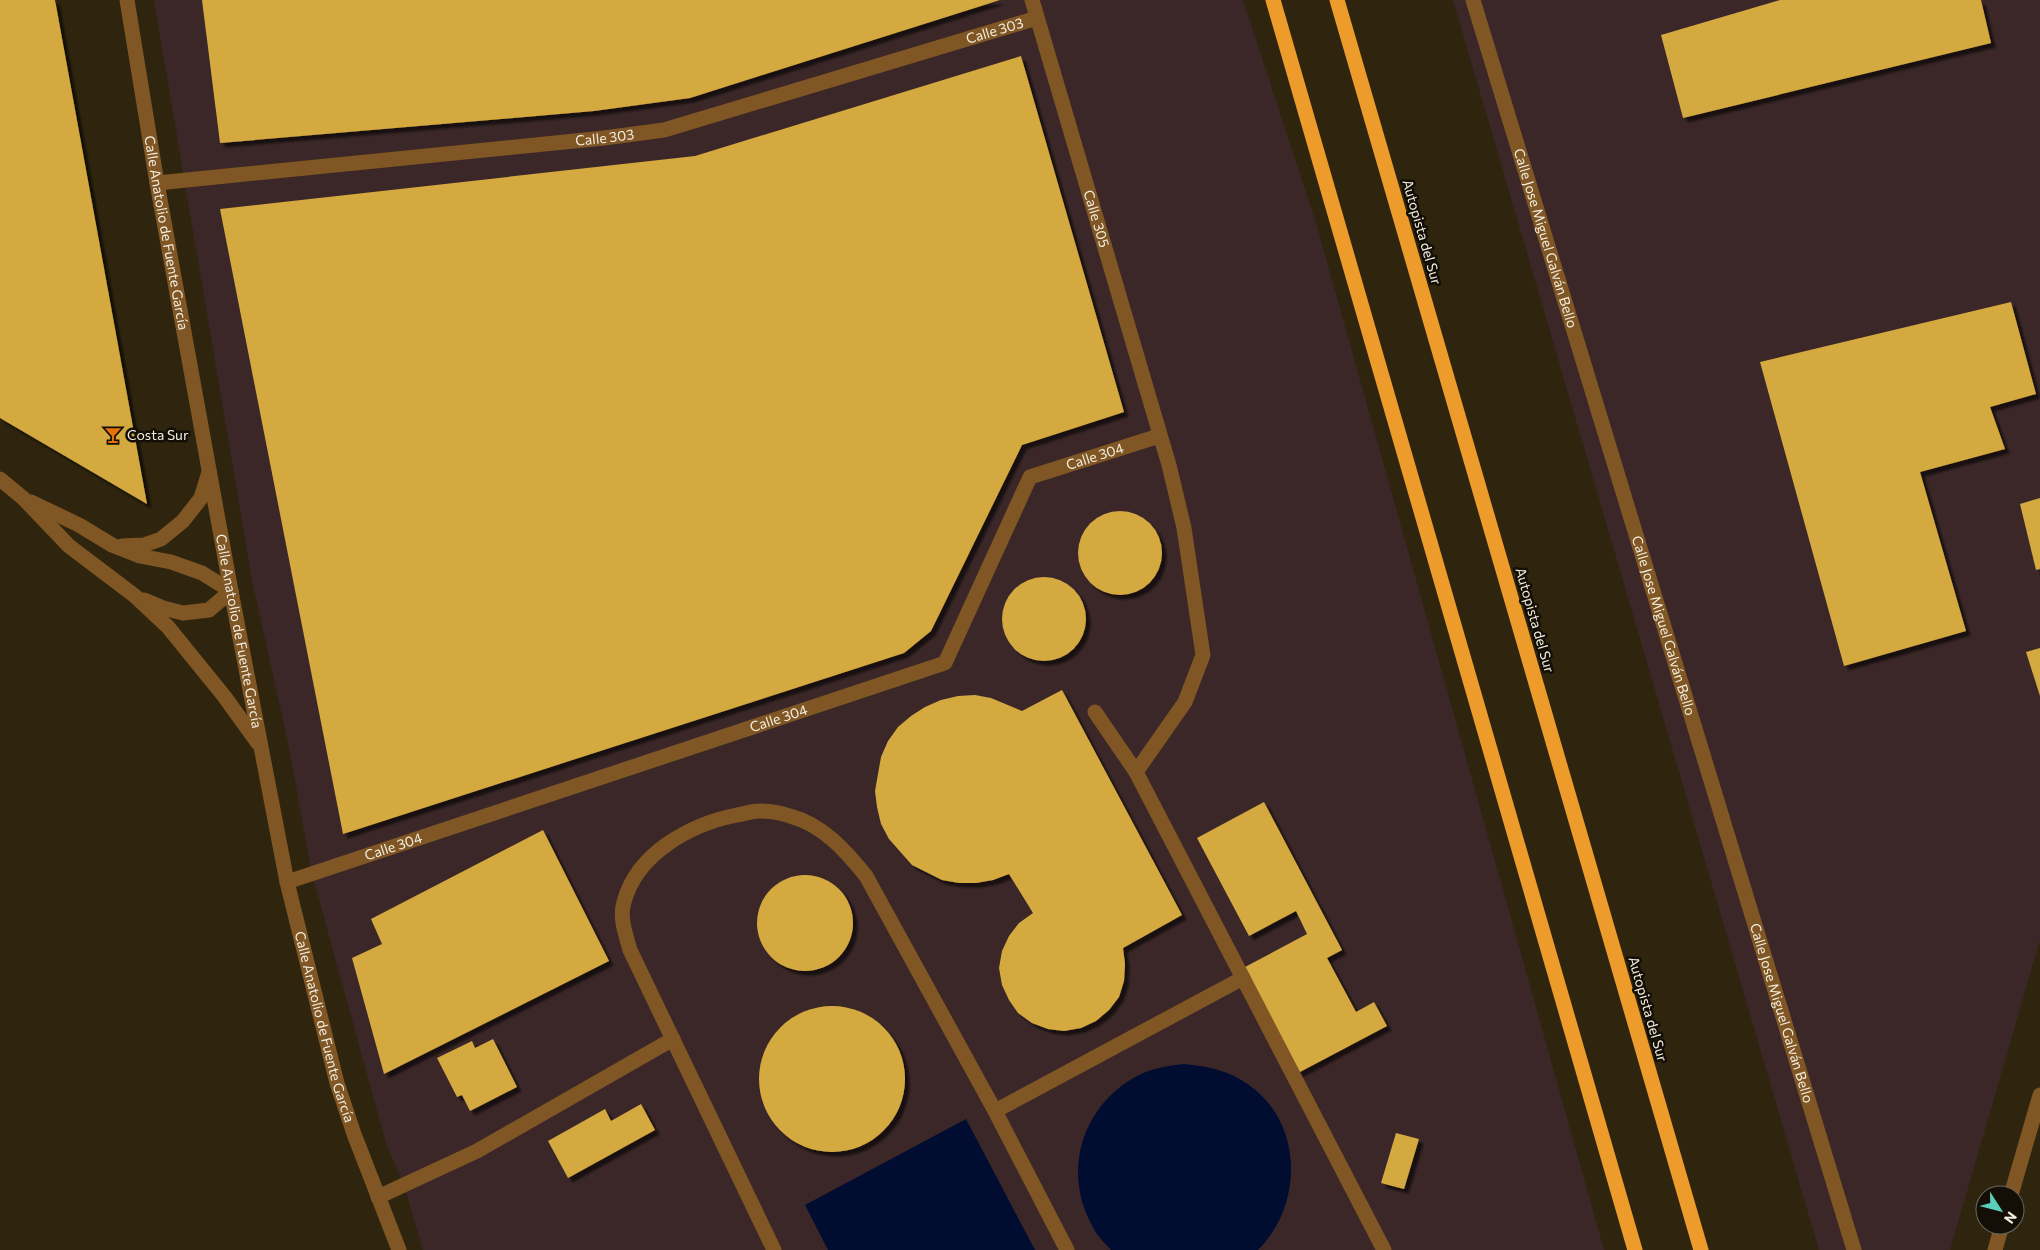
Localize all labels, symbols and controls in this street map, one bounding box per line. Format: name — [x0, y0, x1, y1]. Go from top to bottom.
street label: Calle 303 — [964, 14, 1025, 47]
street label: Calle 303 — [574, 125, 635, 149]
street label: Calle Anatolio de Fuente García — [141, 134, 192, 331]
street label: Calle Jose Miguel Galván Bello — [1511, 146, 1581, 330]
street label: Autopista del Sur — [1399, 177, 1446, 287]
street label: Calle 305 — [1080, 188, 1113, 249]
bar icon: Costa Sur — [103, 425, 123, 445]
place label: Costa Sur — [127, 426, 189, 443]
street label: Calle 304 — [1064, 439, 1126, 473]
street label: Calle Anatolio de Fuente García — [213, 533, 266, 730]
street label: Calle Jose Miguel Galván Bello — [1629, 533, 1700, 717]
street label: Autopista del Sur — [1512, 565, 1559, 675]
street label: Calle 304 — [747, 700, 810, 735]
street label: Calle 304 — [362, 828, 425, 864]
street label: Calle Jose Miguel Galván Bello — [1747, 921, 1818, 1105]
street label: Calle Anatolio de Fuente García — [292, 929, 359, 1124]
street label: Autopista del Sur — [1625, 954, 1672, 1064]
north arrow — [1975, 1185, 2025, 1235]
text: N — [2001, 1209, 2021, 1227]

